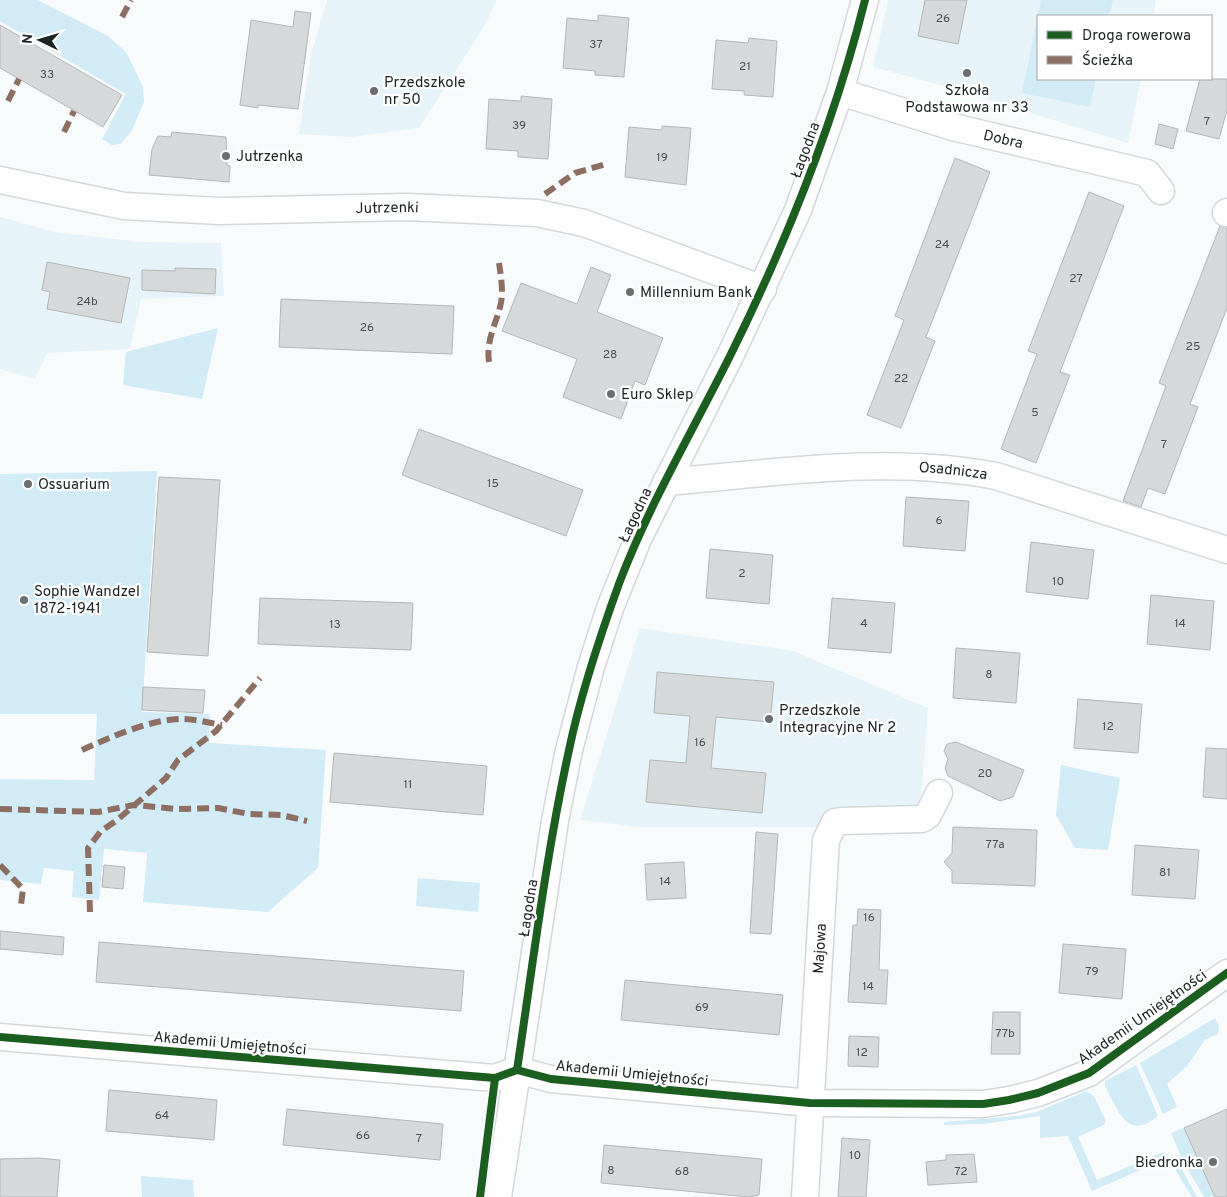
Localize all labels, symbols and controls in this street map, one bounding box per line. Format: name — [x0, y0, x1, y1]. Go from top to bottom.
house number: 26 — [936, 11, 950, 27]
north arrow — [15, 15, 65, 65]
legend — [1037, 15, 1212, 80]
text: Droga rowerowa — [1082, 27, 1191, 46]
text: N — [20, 33, 37, 45]
house number: 37 — [589, 37, 603, 53]
text: Ścieżka — [1082, 50, 1133, 71]
house number: 21 — [739, 59, 751, 75]
house number: 33 — [40, 67, 54, 83]
marker: Szkoła Podstawowa nr 33 — [961, 67, 973, 79]
place label: Przedszkole nr 50 — [384, 74, 466, 110]
place label: Szkoła Podstawowa nr 33 — [905, 82, 1029, 118]
marker: Przedszkole nr 50 — [368, 85, 380, 97]
house number: 7 — [1204, 114, 1210, 130]
house number: 39 — [512, 118, 526, 134]
street label: Łagodna — [788, 120, 825, 181]
street label: Dobra — [981, 126, 1025, 154]
place label: Jutrzenka — [236, 148, 303, 167]
marker: Jutrzenka — [220, 150, 232, 162]
house number: 19 — [656, 150, 668, 166]
street label: Jutrzenki — [355, 199, 419, 219]
house number: 24 — [935, 237, 949, 253]
house number: 27 — [1069, 271, 1083, 287]
place label: Millennium Bank — [640, 284, 752, 303]
marker: Millennium Bank — [624, 286, 636, 298]
house number: 24b — [76, 294, 98, 310]
house number: 26 — [360, 320, 374, 336]
house number: 25 — [1186, 339, 1200, 355]
house number: 28 — [603, 347, 617, 363]
house number: 22 — [894, 371, 908, 387]
place label: Euro Sklep — [621, 386, 693, 405]
marker: Euro Sklep — [605, 388, 617, 400]
house number: 5 — [1031, 405, 1039, 421]
house number: 7 — [1161, 437, 1167, 453]
street label: Osadnicza — [918, 459, 989, 485]
place label: Ossuarium — [38, 476, 110, 495]
house number: 15 — [487, 476, 499, 492]
marker: Ossuarium — [22, 478, 34, 490]
street label: Łagodna — [615, 485, 657, 546]
house number: 6 — [935, 513, 943, 529]
house number: 2 — [738, 566, 746, 582]
house number: 10 — [1052, 574, 1064, 590]
place label: Sophie Wandzel 1872-1941 — [34, 583, 140, 619]
marker: Sophie Wandzel 1872-1941 — [18, 594, 30, 606]
house number: 4 — [860, 616, 868, 632]
house number: 14 — [1174, 616, 1186, 632]
house number: 13 — [329, 617, 341, 633]
house number: 8 — [985, 667, 993, 683]
place label: Przedszkole Integracyjne Nr 2 — [779, 702, 896, 738]
marker: Przedszkole Integracyjne Nr 2 — [763, 713, 775, 725]
house number: 12 — [1102, 719, 1114, 735]
house number: 16 — [694, 735, 706, 751]
house number: 20 — [977, 766, 993, 782]
house number: 11 — [404, 777, 412, 793]
house number: 77a — [986, 837, 1004, 853]
house number: 81 — [1159, 865, 1171, 881]
house number: 14 — [659, 874, 671, 890]
street label: Łagodna — [516, 878, 543, 939]
house number: 16 — [863, 910, 875, 926]
street label: Majowa — [810, 923, 832, 974]
house number: 79 — [1085, 964, 1099, 980]
street label: Akademii Umiejętności — [1075, 966, 1211, 1070]
house number: 14 — [862, 979, 874, 995]
house number: 69 — [695, 1000, 709, 1016]
house number: 77b — [995, 1026, 1015, 1042]
street label: Akademii Umiejętności — [153, 1028, 307, 1061]
house number: 12 — [856, 1045, 868, 1061]
street label: Akademii Umiejętności — [555, 1057, 709, 1092]
house number: 64 — [155, 1108, 169, 1124]
house number: 66 — [356, 1128, 370, 1144]
house number: 7 — [416, 1131, 422, 1147]
house number: 10 — [849, 1148, 861, 1164]
place label: Biedronka — [1135, 1154, 1203, 1173]
marker: Biedronka — [1207, 1156, 1219, 1168]
house number: 8 — [607, 1163, 615, 1179]
house number: 68 — [675, 1164, 689, 1180]
house number: 72 — [954, 1164, 968, 1180]

